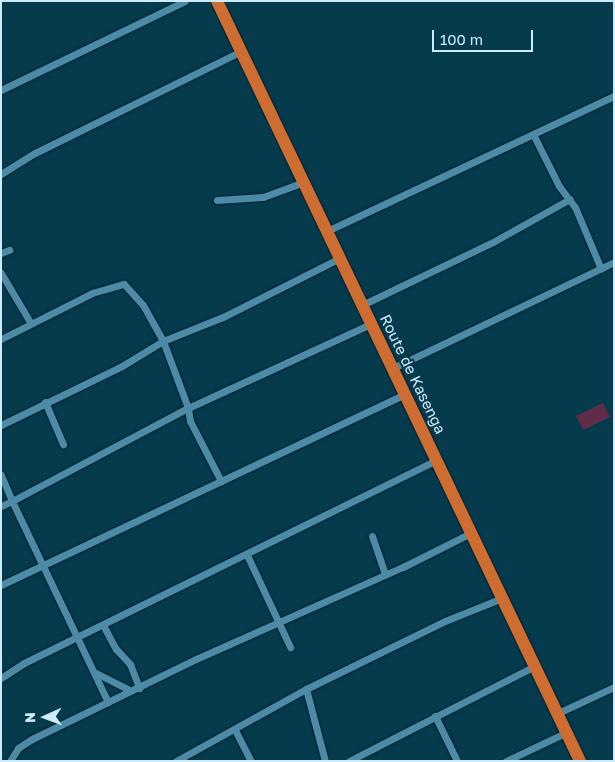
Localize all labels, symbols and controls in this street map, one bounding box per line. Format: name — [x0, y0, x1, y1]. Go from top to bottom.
scale bar — [435, 20, 536, 52]
text: 100 m — [440, 30, 483, 48]
street label: Route de Kasenga — [376, 311, 450, 437]
north arrow — [20, 692, 70, 742]
text: N — [21, 712, 38, 723]

